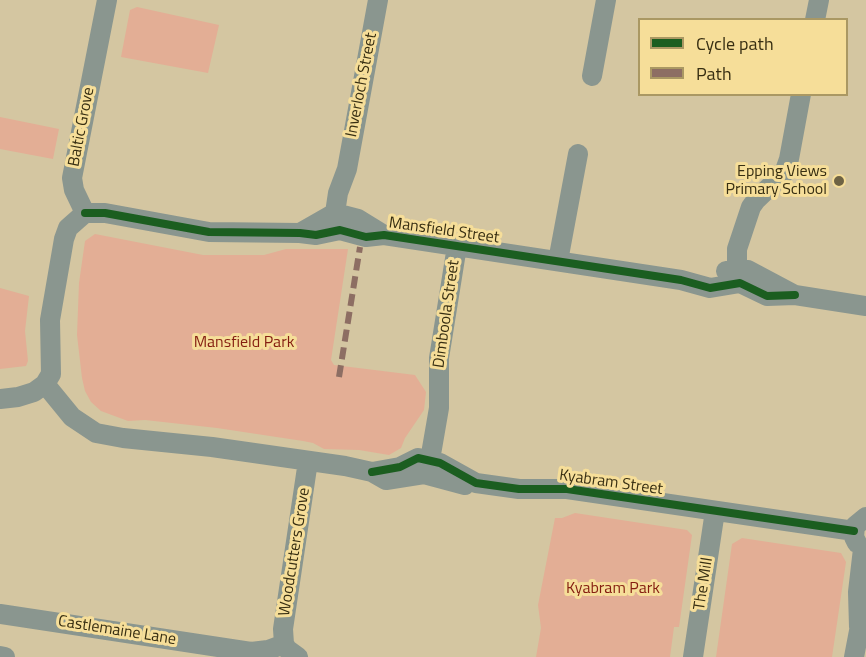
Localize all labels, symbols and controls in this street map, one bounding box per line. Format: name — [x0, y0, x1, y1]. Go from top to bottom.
legend — [638, 18, 848, 96]
text: Cycle path — [696, 30, 774, 57]
street label: Inverloch Street — [342, 31, 382, 139]
text: Path — [696, 60, 732, 87]
street label: Baltic Grove — [65, 86, 99, 168]
place label: Epping Views Primary School — [725, 162, 827, 200]
marker: Epping Views Primary School — [832, 174, 846, 188]
street label: Mansfield Street — [388, 214, 500, 248]
street label: Dimboola Street — [430, 259, 464, 369]
park label: Mansfield Park — [194, 333, 294, 353]
street label: Kyabram Street — [558, 466, 664, 500]
street label: Woodcutters Grove — [275, 486, 315, 618]
street label: The Mill — [690, 556, 718, 612]
park label: Kyabram Park — [566, 579, 660, 599]
street label: Castlemaine Lane — [57, 612, 177, 650]

